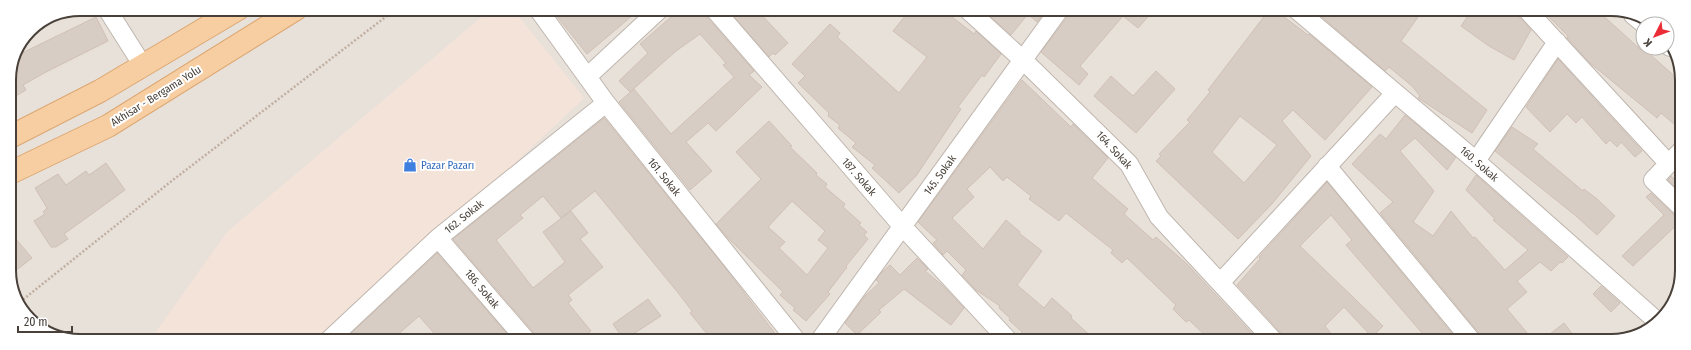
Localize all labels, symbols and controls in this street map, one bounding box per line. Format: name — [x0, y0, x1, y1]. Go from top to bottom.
north arrow — [1635, 16, 1675, 56]
text: K — [1641, 35, 1655, 49]
street label: Akhisar - Bergama Yolu — [109, 63, 203, 129]
street label: 164. Sokak — [1093, 128, 1135, 172]
street label: 160. Sokak — [1457, 144, 1502, 185]
street label: 145. Sokak — [921, 152, 959, 198]
street label: 161. Sokak — [645, 155, 684, 199]
street label: 187. Sokak — [839, 155, 879, 199]
shop icon: Pazar Pazarı — [402, 157, 418, 173]
place label: Pazar Pazarı — [421, 159, 474, 172]
street label: 162. Sokak — [442, 197, 487, 237]
street label: 186. Sokak — [462, 267, 503, 312]
scale bar — [18, 308, 72, 334]
text: 20 m — [24, 315, 48, 329]

